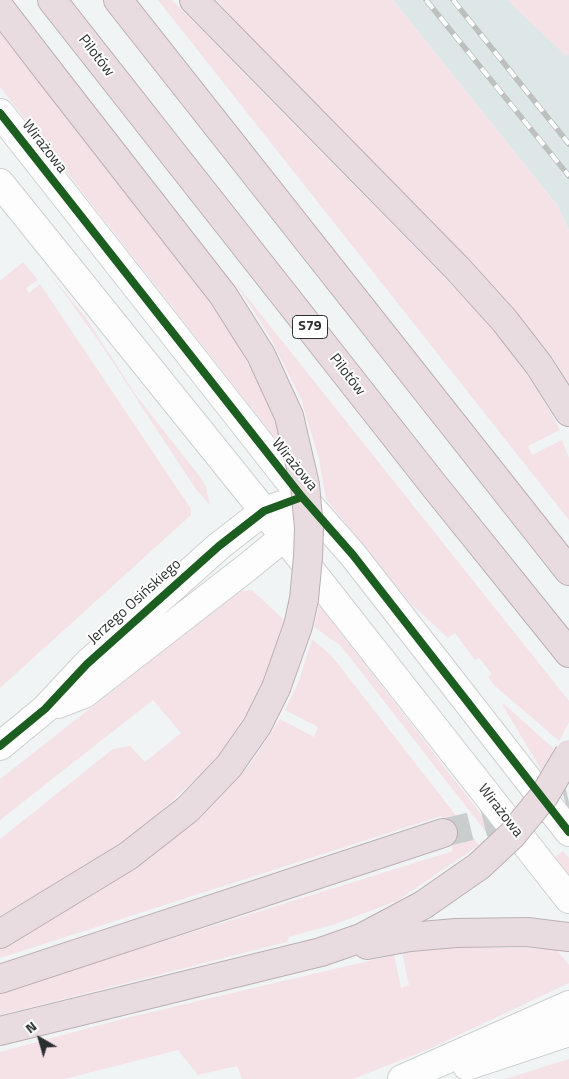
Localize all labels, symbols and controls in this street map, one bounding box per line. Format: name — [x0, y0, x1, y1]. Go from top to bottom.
street label: Pilotów — [74, 32, 118, 80]
street label: Wirażowa — [18, 117, 70, 177]
road number: S79 — [292, 316, 328, 338]
street label: Pilotów — [325, 351, 369, 399]
street label: Wirażowa — [267, 435, 321, 495]
street label: Jerzego Osińskiego — [85, 555, 185, 649]
street label: Wirażowa — [474, 781, 526, 841]
north arrow — [15, 1014, 65, 1064]
text: N — [20, 1016, 41, 1038]

